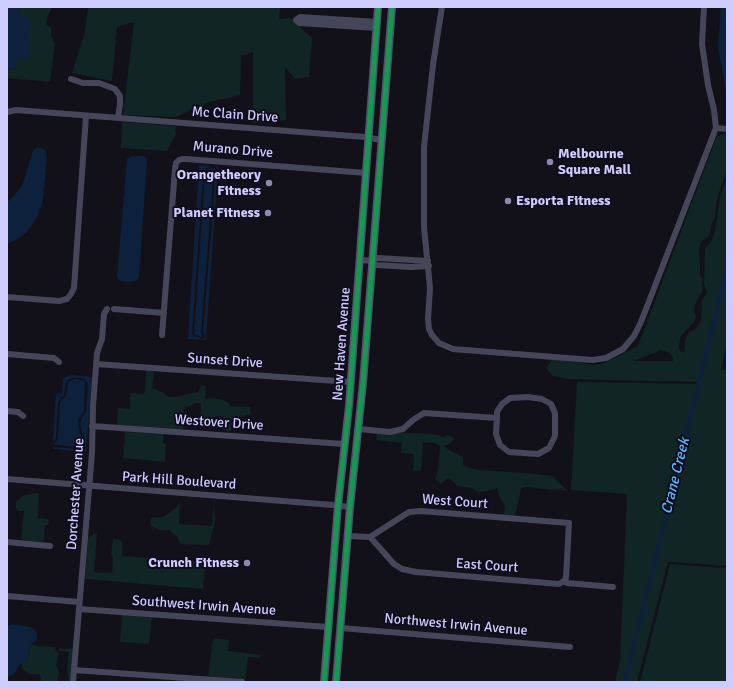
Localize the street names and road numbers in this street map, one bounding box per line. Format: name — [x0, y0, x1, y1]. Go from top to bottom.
street label: Mc Clain Drive — [191, 104, 279, 126]
street label: Murano Drive — [192, 138, 274, 162]
street label: New Haven Avenue — [330, 287, 354, 401]
street label: Sunset Drive — [187, 350, 263, 372]
street label: Westover Drive — [174, 412, 264, 434]
street label: Dorchester Avenue — [64, 437, 88, 551]
street label: Park Hill Boulevard — [121, 469, 237, 493]
street label: West Court — [421, 491, 489, 513]
street label: East Court — [455, 555, 519, 577]
street label: Southwest Irwin Avenue — [131, 593, 277, 619]
street label: Northwest Irwin Avenue — [384, 610, 528, 640]

